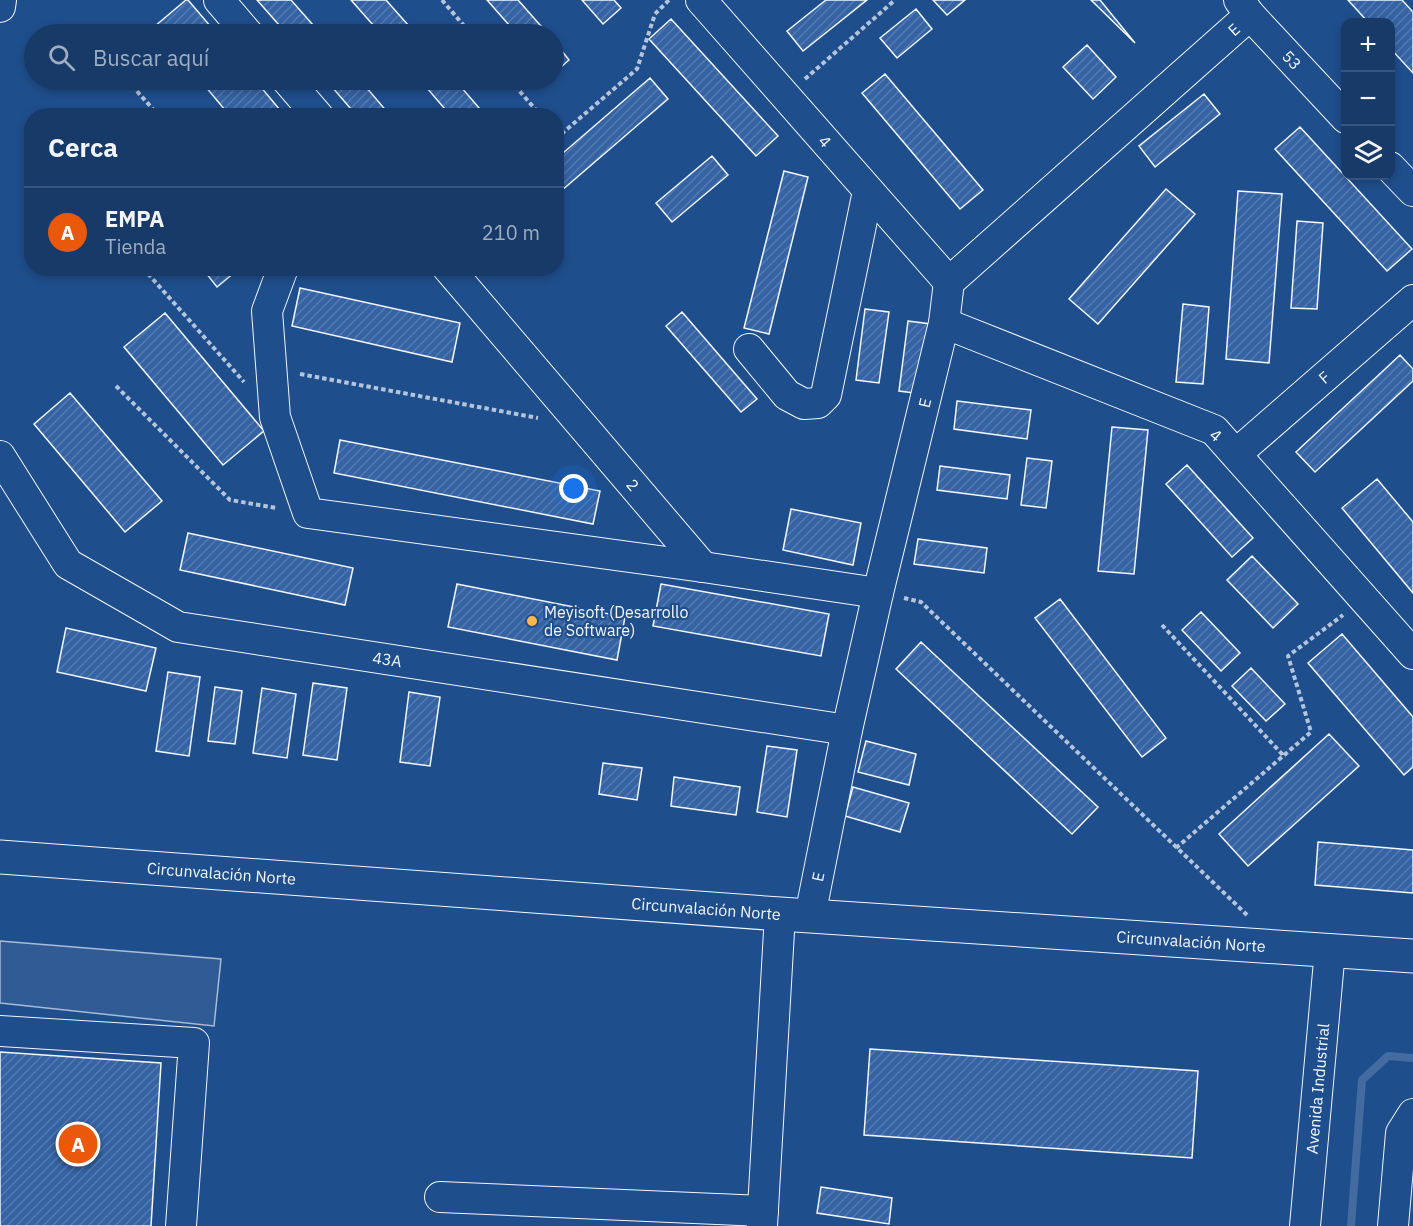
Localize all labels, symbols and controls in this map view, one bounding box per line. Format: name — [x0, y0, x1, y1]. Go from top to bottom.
map controls — [1341, 18, 1395, 180]
button: + — [1341, 18, 1395, 72]
street label: E — [1224, 19, 1244, 40]
search box — [24, 24, 564, 90]
icon: search — [45, 41, 78, 74]
text: Buscar aquí — [93, 43, 209, 72]
street label: 53 — [1278, 46, 1306, 74]
button: − — [1341, 72, 1395, 126]
button: layers — [1341, 126, 1395, 180]
text: Cerca — [48, 130, 118, 164]
street label: 4 — [814, 131, 836, 151]
text: EMPA — [105, 204, 164, 233]
text: A — [61, 219, 74, 246]
text: 210 m — [482, 219, 540, 246]
text: Tienda — [105, 233, 166, 260]
street label: F — [1314, 367, 1334, 388]
street label: E — [914, 396, 935, 410]
street label: 4 — [1206, 424, 1226, 446]
your location — [559, 474, 588, 503]
street label: 2 — [622, 475, 644, 495]
place label: Meyisoft (Desarrollo de Software) — [544, 602, 688, 640]
marker: Meyisoft (Desarrollo de Software) — [525, 614, 539, 628]
street label: 43A — [371, 647, 403, 671]
street label: Circunvalación Norte — [146, 858, 297, 889]
street label: E — [807, 870, 829, 883]
street label: Circunvalación Norte — [631, 893, 782, 924]
street label: Circunvalación Norte — [1116, 926, 1266, 956]
street label: Avenida Industrial — [1302, 1022, 1333, 1155]
pin: A — [58, 1122, 98, 1166]

